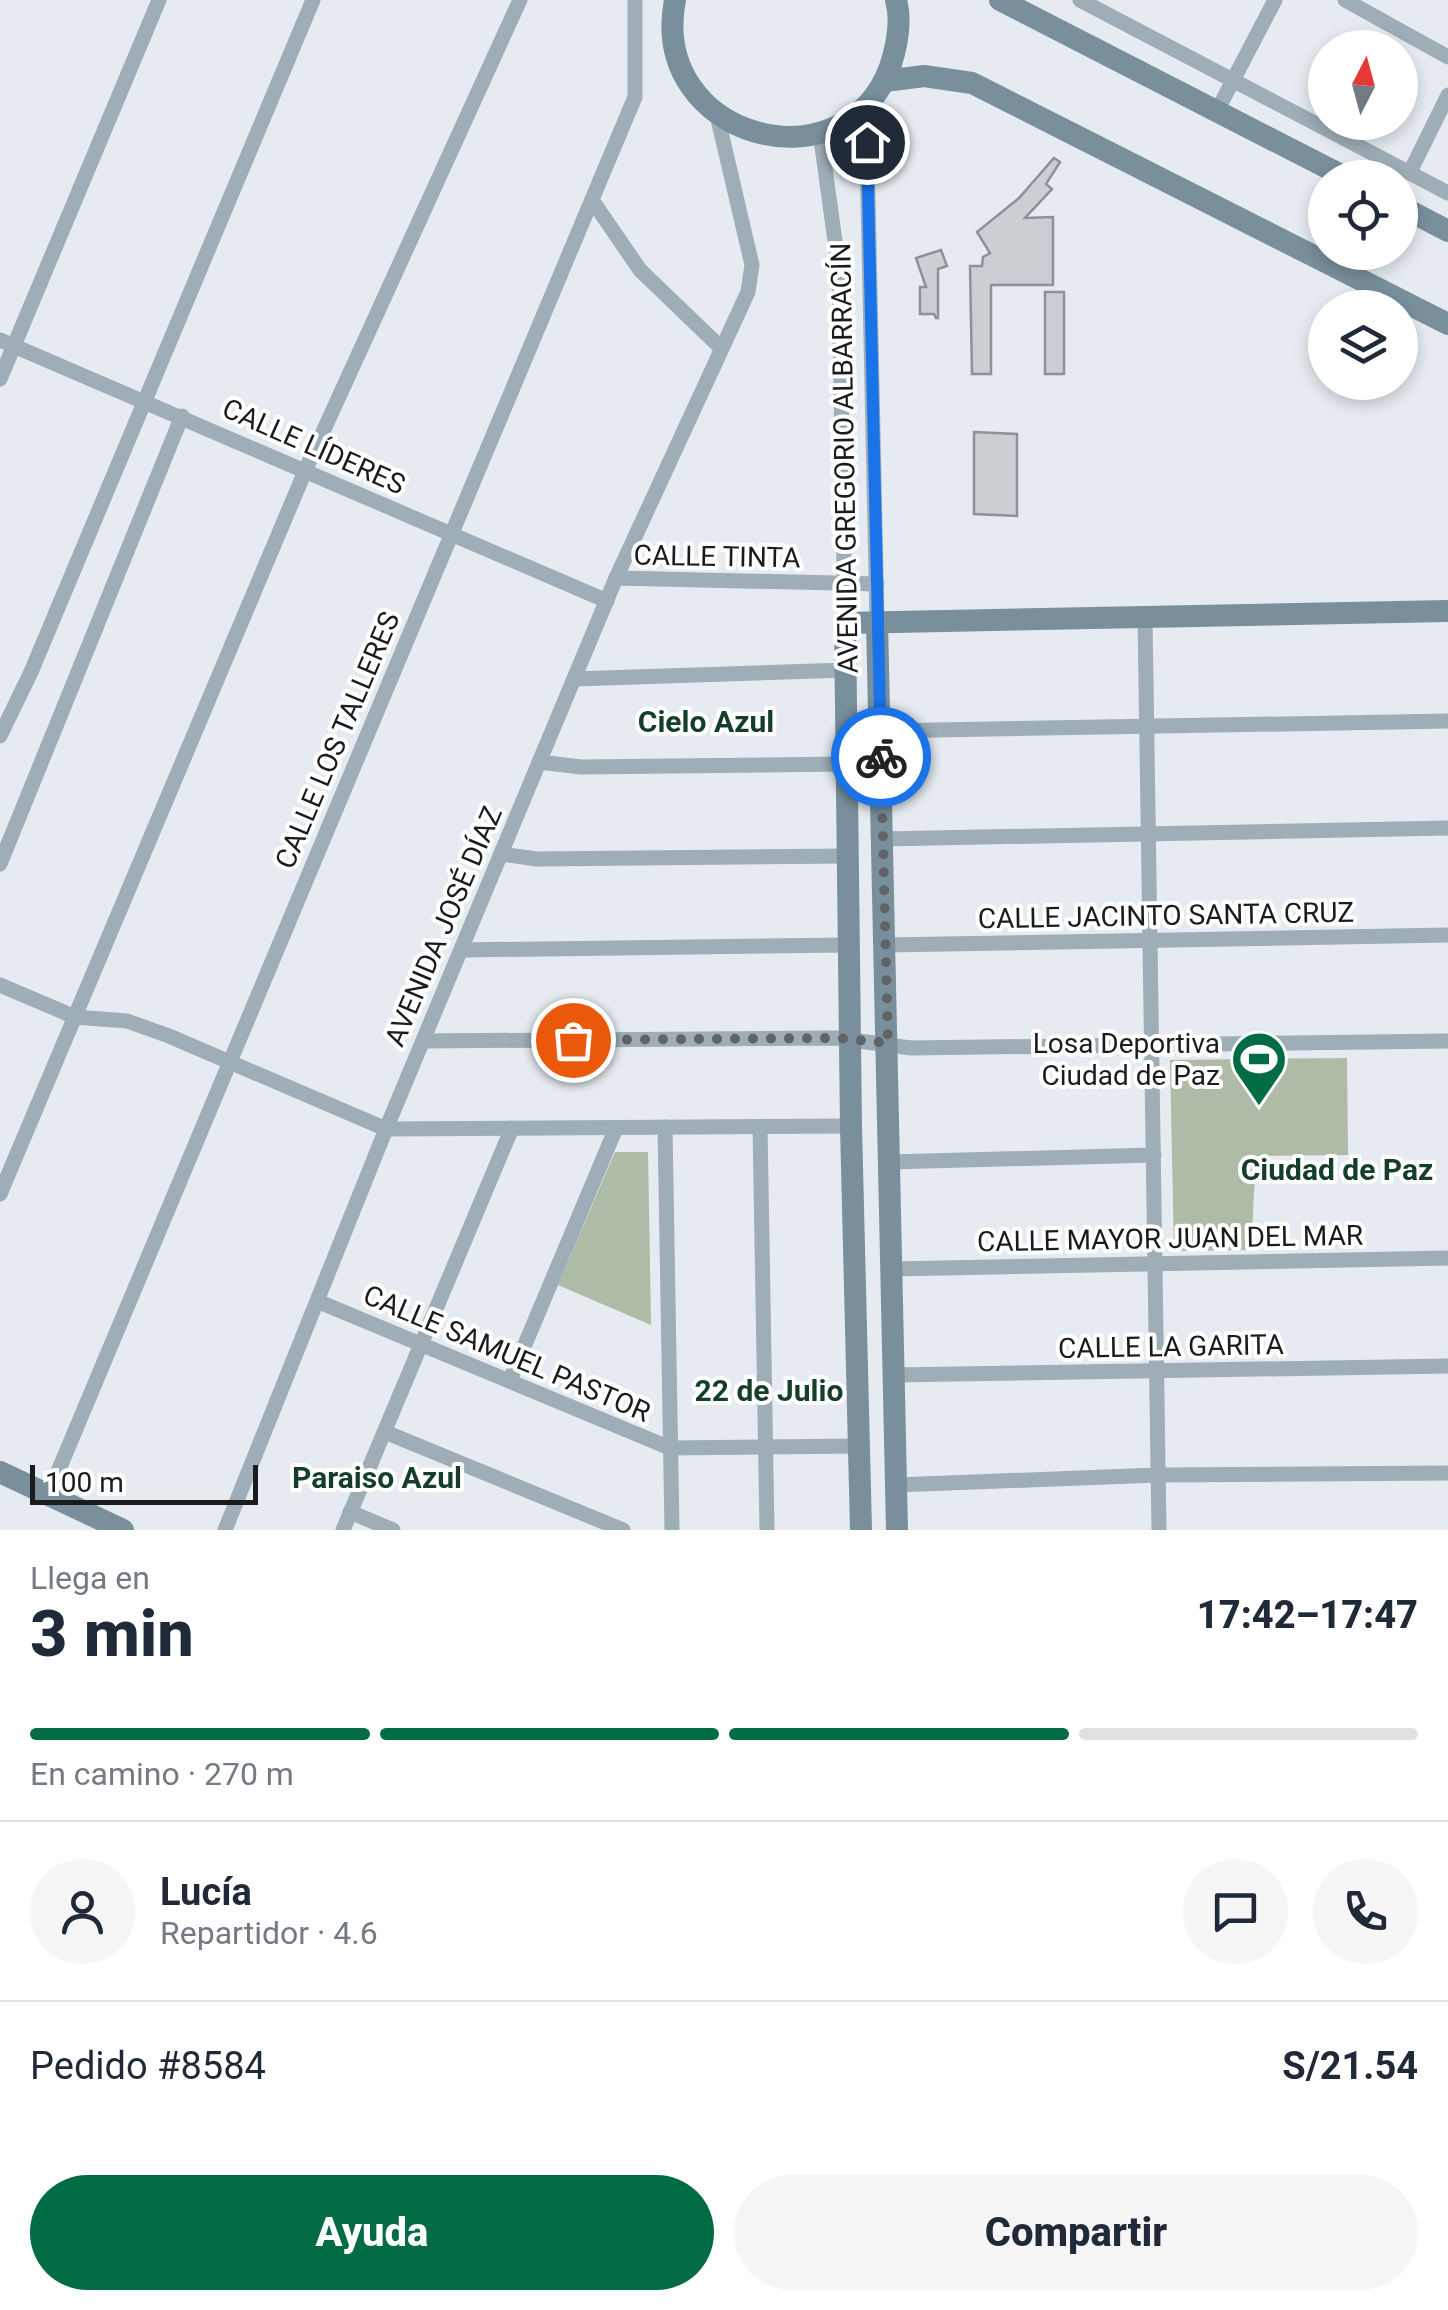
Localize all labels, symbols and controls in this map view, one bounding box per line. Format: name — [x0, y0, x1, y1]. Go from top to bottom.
north arrow — [1308, 30, 1418, 140]
map controls — [1308, 30, 1418, 400]
pin — [825, 100, 910, 185]
icon: home — [840, 115, 895, 170]
button: locate — [1308, 160, 1418, 270]
street label: AVENIDA GREGORIO ALBARRACÍN — [824, 242, 865, 674]
button: layers — [1308, 290, 1418, 400]
street label: CALLE LÍDERES — [217, 391, 410, 501]
street label: CALLE TINTA — [633, 539, 801, 574]
street label: CALLE LOS TALLERES — [268, 607, 407, 874]
district label: Cielo Azul — [638, 704, 774, 739]
courier — [831, 707, 931, 807]
icon: bike — [854, 730, 909, 785]
street label: AVENIDA JOSÉ DÍAZ — [378, 801, 509, 1051]
street label: CALLE JACINTO SANTA CRUZ — [978, 896, 1354, 935]
pin — [531, 998, 616, 1083]
icon: bag — [546, 1013, 601, 1068]
place label: Losa Deportiva Ciudad de Paz — [1033, 1027, 1220, 1092]
sports icon: Losa Deportiva Ciudad de Paz — [1229, 1029, 1289, 1108]
district label: Ciudad de Paz — [1241, 1152, 1433, 1187]
street label: CALLE MAYOR JUAN DEL MAR — [977, 1219, 1363, 1258]
street label: CALLE SAMUEL PASTOR — [358, 1278, 655, 1429]
street label: CALLE LA GARITA — [1058, 1328, 1284, 1365]
district label: 22 de Julio — [695, 1373, 843, 1408]
scale bar — [30, 1460, 258, 1504]
district label: Paraiso Azul — [292, 1460, 462, 1495]
text: 100 m — [45, 1466, 124, 1499]
text: Llega en — [30, 1559, 150, 1597]
text: 17:42–17:47 — [1197, 1593, 1418, 1637]
text: 3 min — [30, 1596, 194, 1672]
text: En camino · 270 m — [30, 1755, 294, 1793]
button: person — [30, 1859, 135, 1964]
button: chat — [1183, 1859, 1288, 1964]
button: phone — [1313, 1859, 1418, 1964]
text: Lucía — [160, 1870, 252, 1914]
text: Repartidor · 4.6 — [160, 1914, 378, 1952]
text: Pedido #8584 — [30, 2044, 266, 2088]
text: S/21.54 — [1282, 2044, 1418, 2088]
button: Ayuda — [30, 2175, 714, 2290]
button: Compartir — [734, 2175, 1418, 2290]

